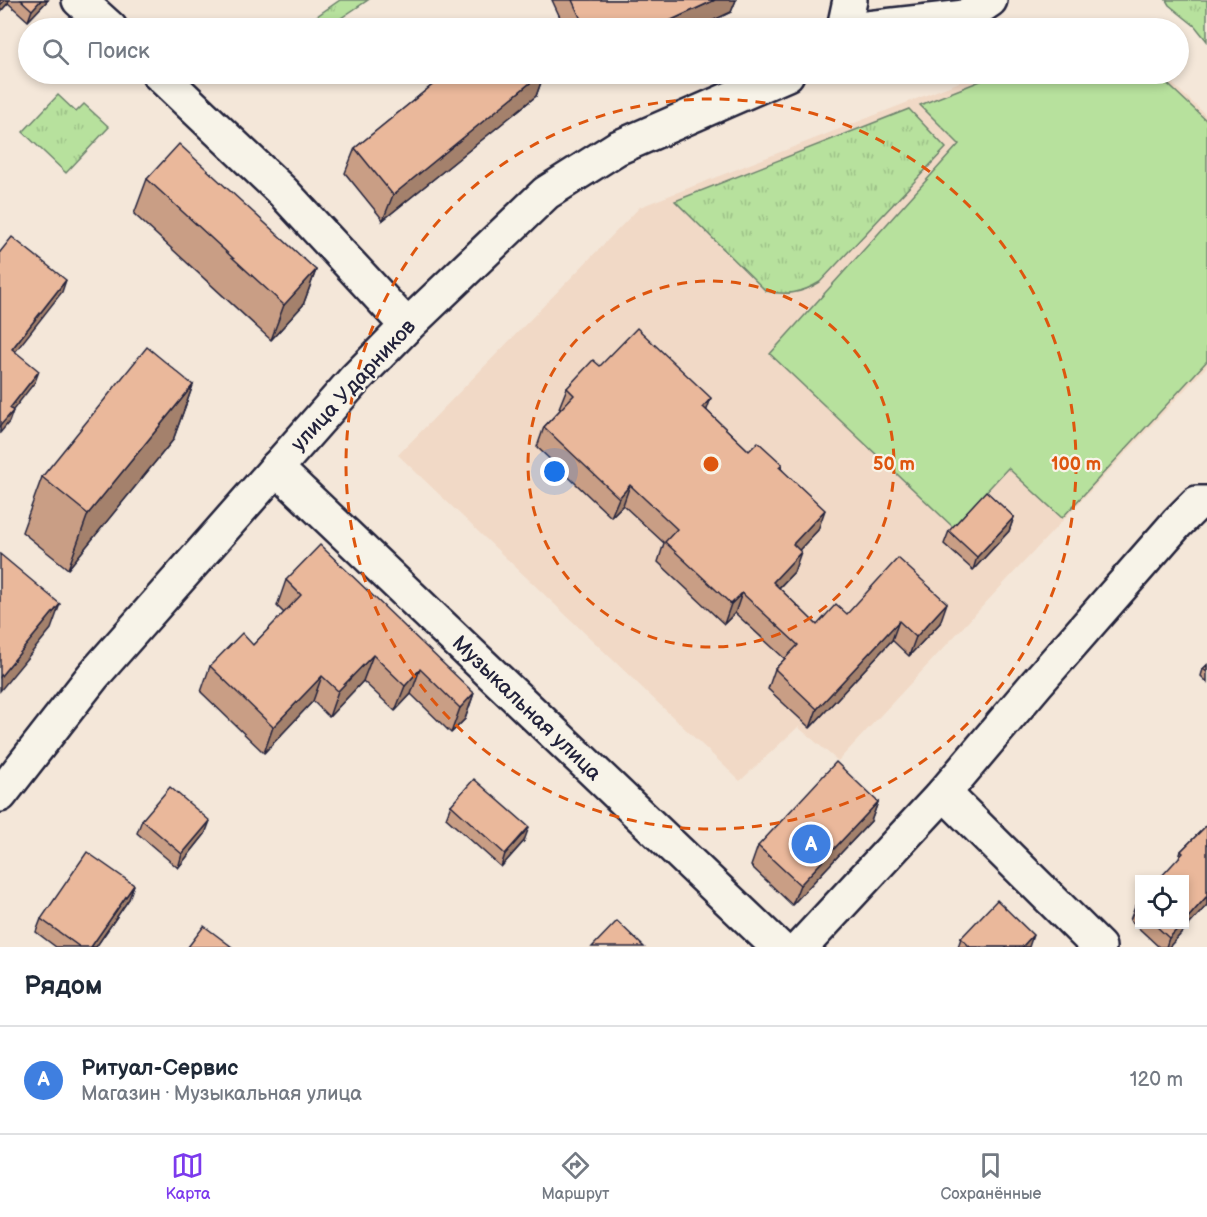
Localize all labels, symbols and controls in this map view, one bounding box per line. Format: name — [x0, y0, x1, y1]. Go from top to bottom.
search box — [18, 18, 1189, 84]
icon: search — [39, 35, 72, 68]
text: Поиск — [87, 38, 150, 65]
street label: улица Ударников — [286, 314, 421, 456]
centre of rings — [701, 454, 721, 474]
text: 50 m — [873, 454, 915, 475]
text: 100 m — [1051, 454, 1101, 475]
your location — [540, 457, 569, 486]
street label: Музыкальная улица — [447, 631, 607, 786]
pin: A — [792, 822, 830, 866]
map controls — [1135, 875, 1189, 929]
button: locate — [1135, 875, 1189, 929]
text: Рядом — [24, 971, 102, 1002]
text: Ритуал-Сервис — [81, 1055, 238, 1082]
text: A — [37, 1068, 50, 1092]
text: 120 m — [1130, 1068, 1183, 1092]
text: Магазин · Музыкальная улица — [81, 1082, 362, 1106]
tab: Карта — [165, 1149, 211, 1204]
tab: Маршрут — [541, 1149, 609, 1204]
tab: Сохранённые — [940, 1149, 1042, 1204]

